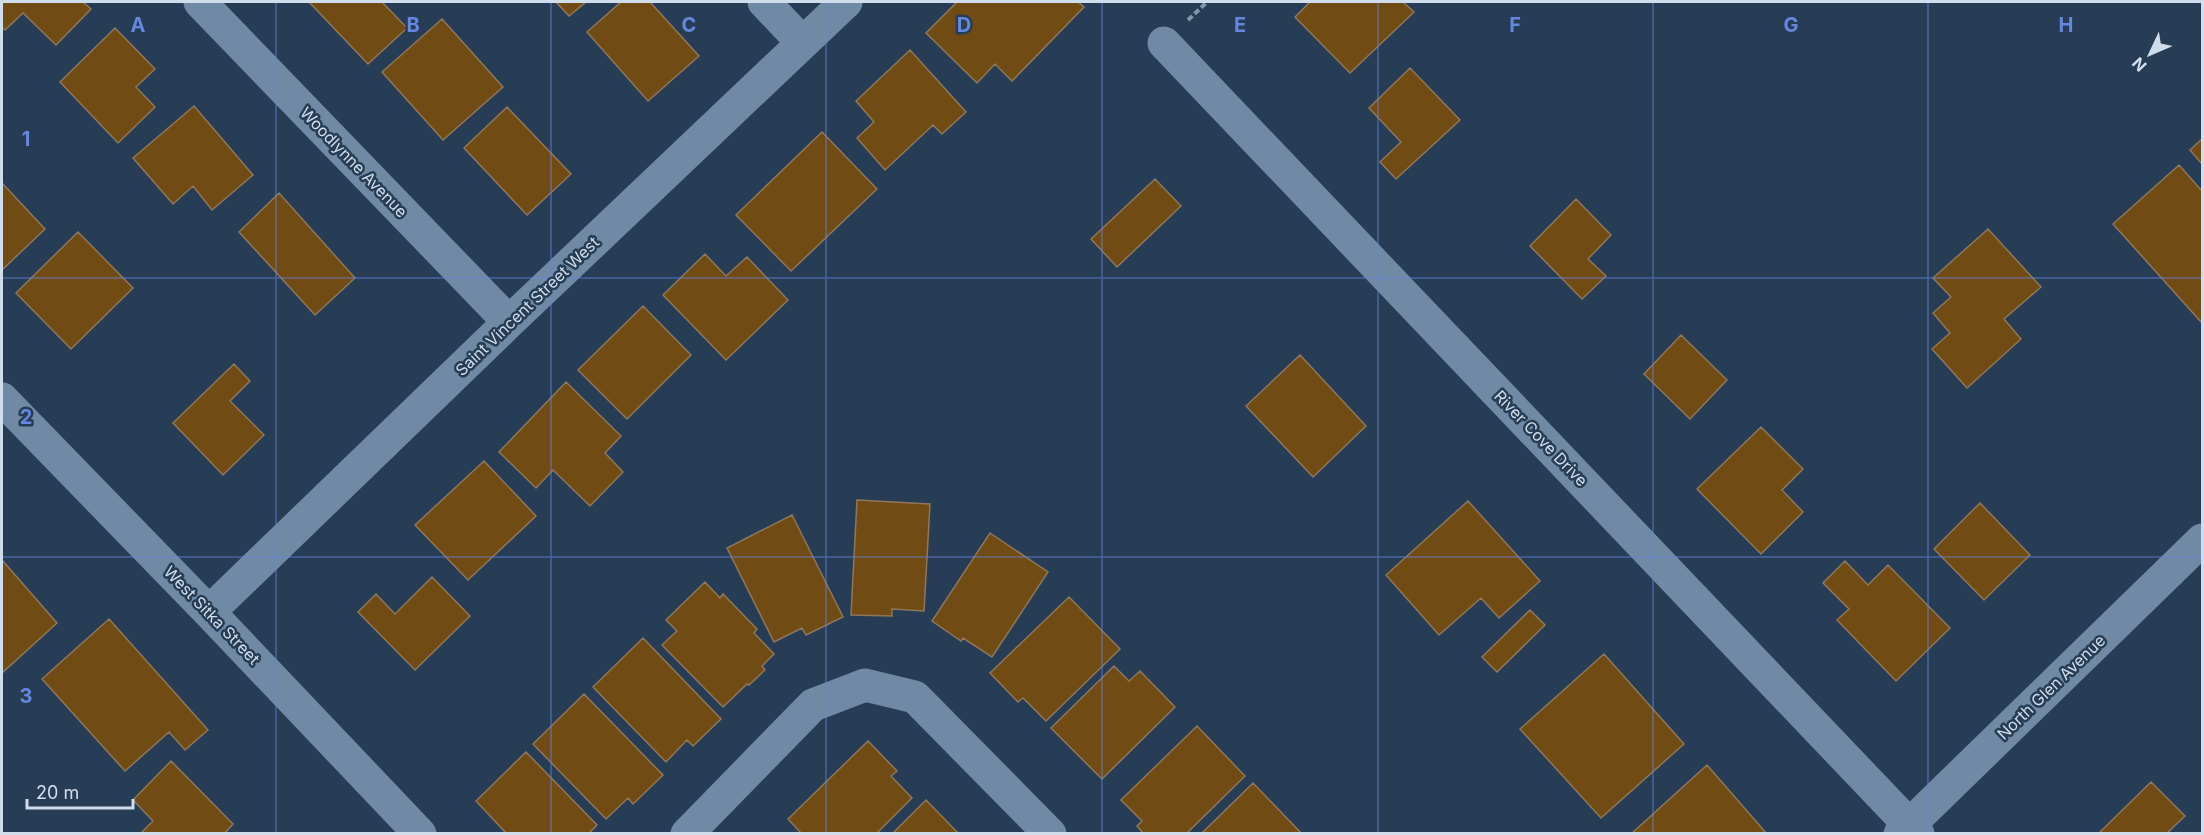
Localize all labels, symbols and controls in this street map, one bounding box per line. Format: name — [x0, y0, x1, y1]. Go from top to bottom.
text: A — [131, 13, 146, 37]
text: B — [406, 13, 420, 37]
text: C — [682, 13, 696, 37]
text: D — [957, 13, 971, 37]
text: E — [1234, 13, 1246, 37]
text: F — [1509, 13, 1521, 37]
text: G — [1783, 13, 1799, 37]
text: H — [2059, 13, 2073, 37]
north arrow — [2120, 24, 2180, 84]
text: N — [2128, 53, 2151, 76]
street label: Woodlynne Avenue — [296, 103, 412, 221]
text: 1 — [22, 127, 30, 151]
street label: Saint Vincent Street West — [451, 232, 603, 380]
street label: River Cove Drive — [1490, 386, 1592, 490]
text: 2 — [20, 405, 32, 429]
street label: West Sitka Street — [160, 562, 264, 668]
street label: North Glen Avenue — [1993, 630, 2109, 744]
text: 3 — [20, 684, 32, 708]
scale bar — [27, 772, 134, 810]
text: 20 m — [36, 782, 79, 803]

